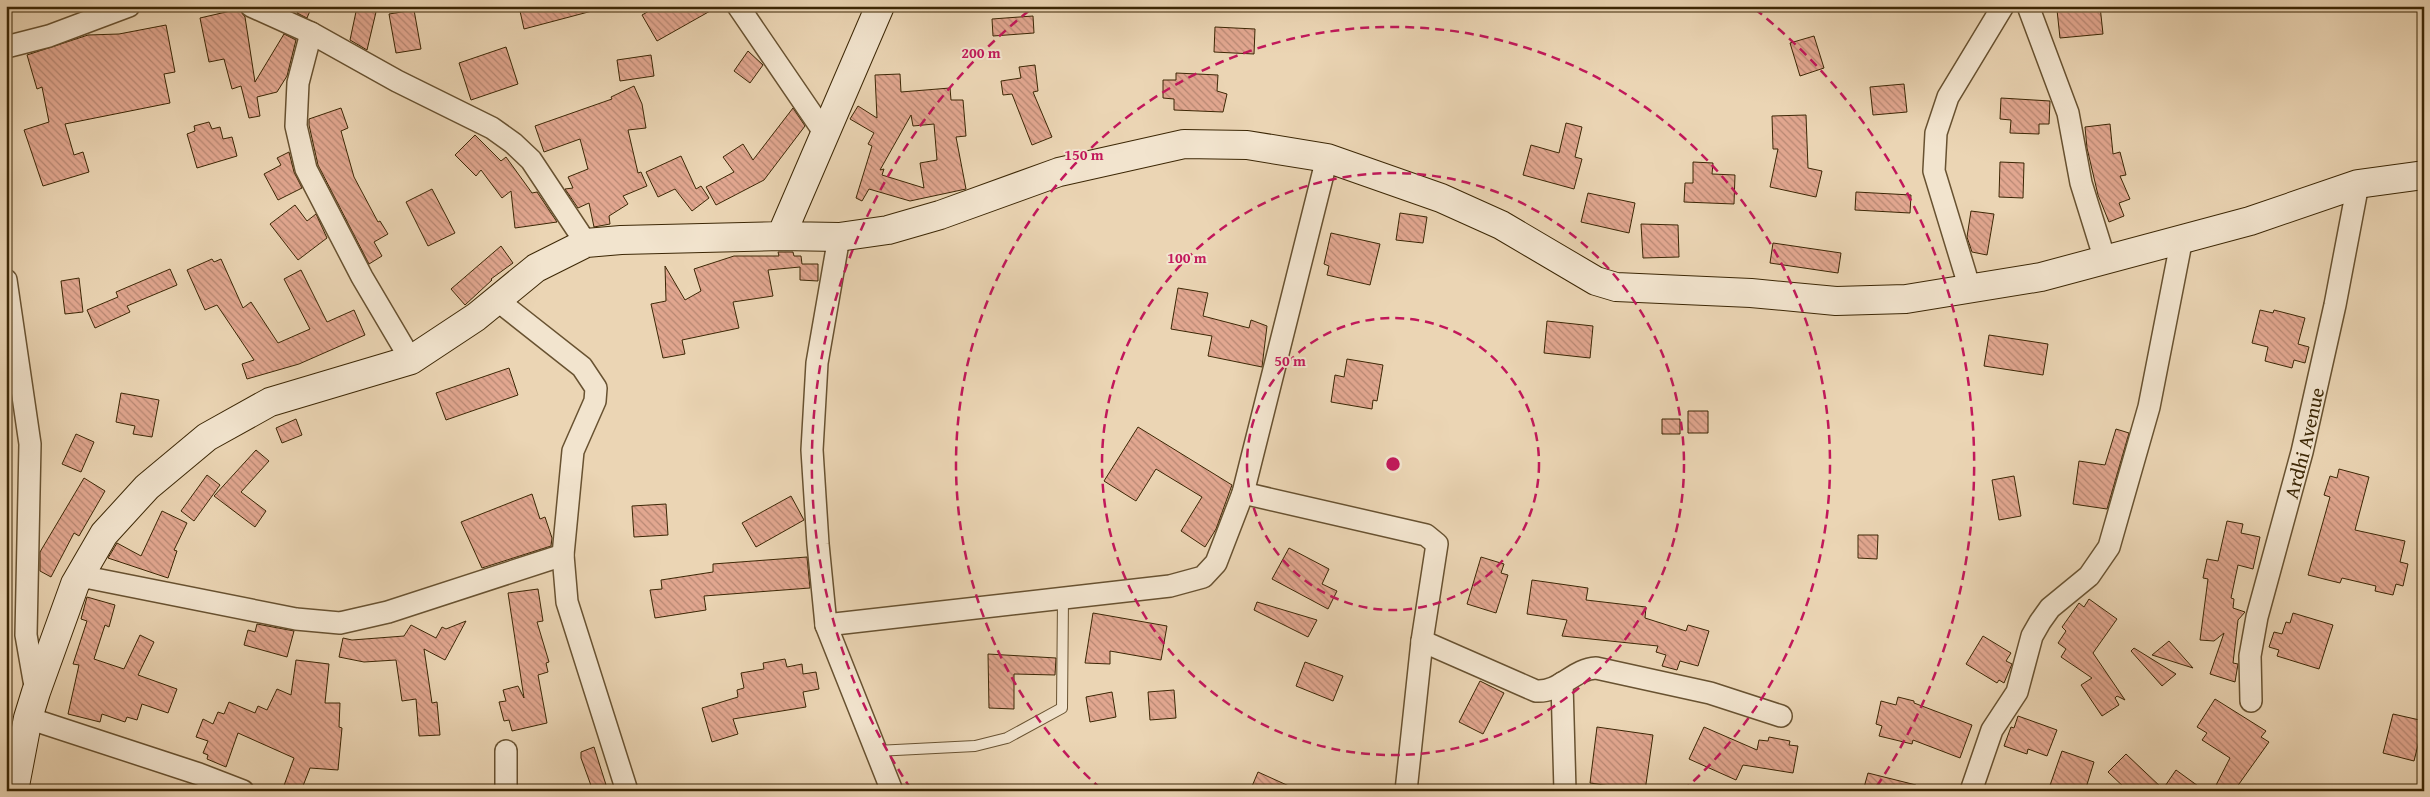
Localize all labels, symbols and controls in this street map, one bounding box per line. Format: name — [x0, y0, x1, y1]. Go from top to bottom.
text: 200 m — [961, 42, 1001, 63]
text: 150 m — [1064, 144, 1104, 165]
text: 100 m — [1167, 247, 1207, 268]
text: 50 m — [1274, 350, 1306, 371]
street label: Ardhi Avenue — [2276, 384, 2331, 502]
centre of rings — [1384, 455, 1402, 473]

